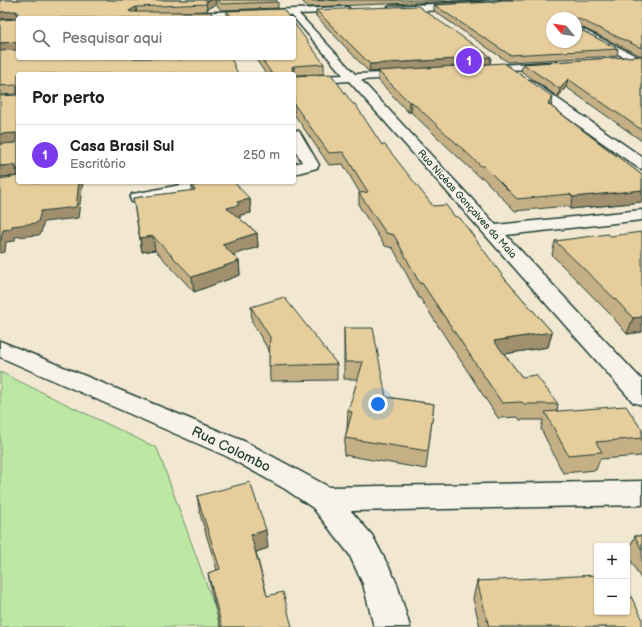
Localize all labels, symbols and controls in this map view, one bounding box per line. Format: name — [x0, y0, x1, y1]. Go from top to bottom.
north arrow — [546, 12, 582, 48]
search box — [16, 16, 296, 60]
icon: search — [30, 27, 52, 49]
text: Pesquisar aqui — [62, 29, 162, 48]
pin: 1 — [456, 46, 482, 76]
text: Por perto — [32, 88, 105, 108]
text: Casa Brasil Sul — [70, 137, 174, 156]
text: 1 — [42, 147, 48, 163]
text: 250 m — [243, 147, 280, 163]
street label: Rua Nicéas Gonçalves da Maia — [415, 147, 519, 261]
text: Escritório — [70, 156, 126, 172]
your location — [368, 394, 388, 414]
street label: Rua Colombo — [189, 423, 273, 475]
map controls — [594, 543, 630, 615]
button: + — [594, 543, 630, 579]
button: − — [594, 579, 630, 615]

